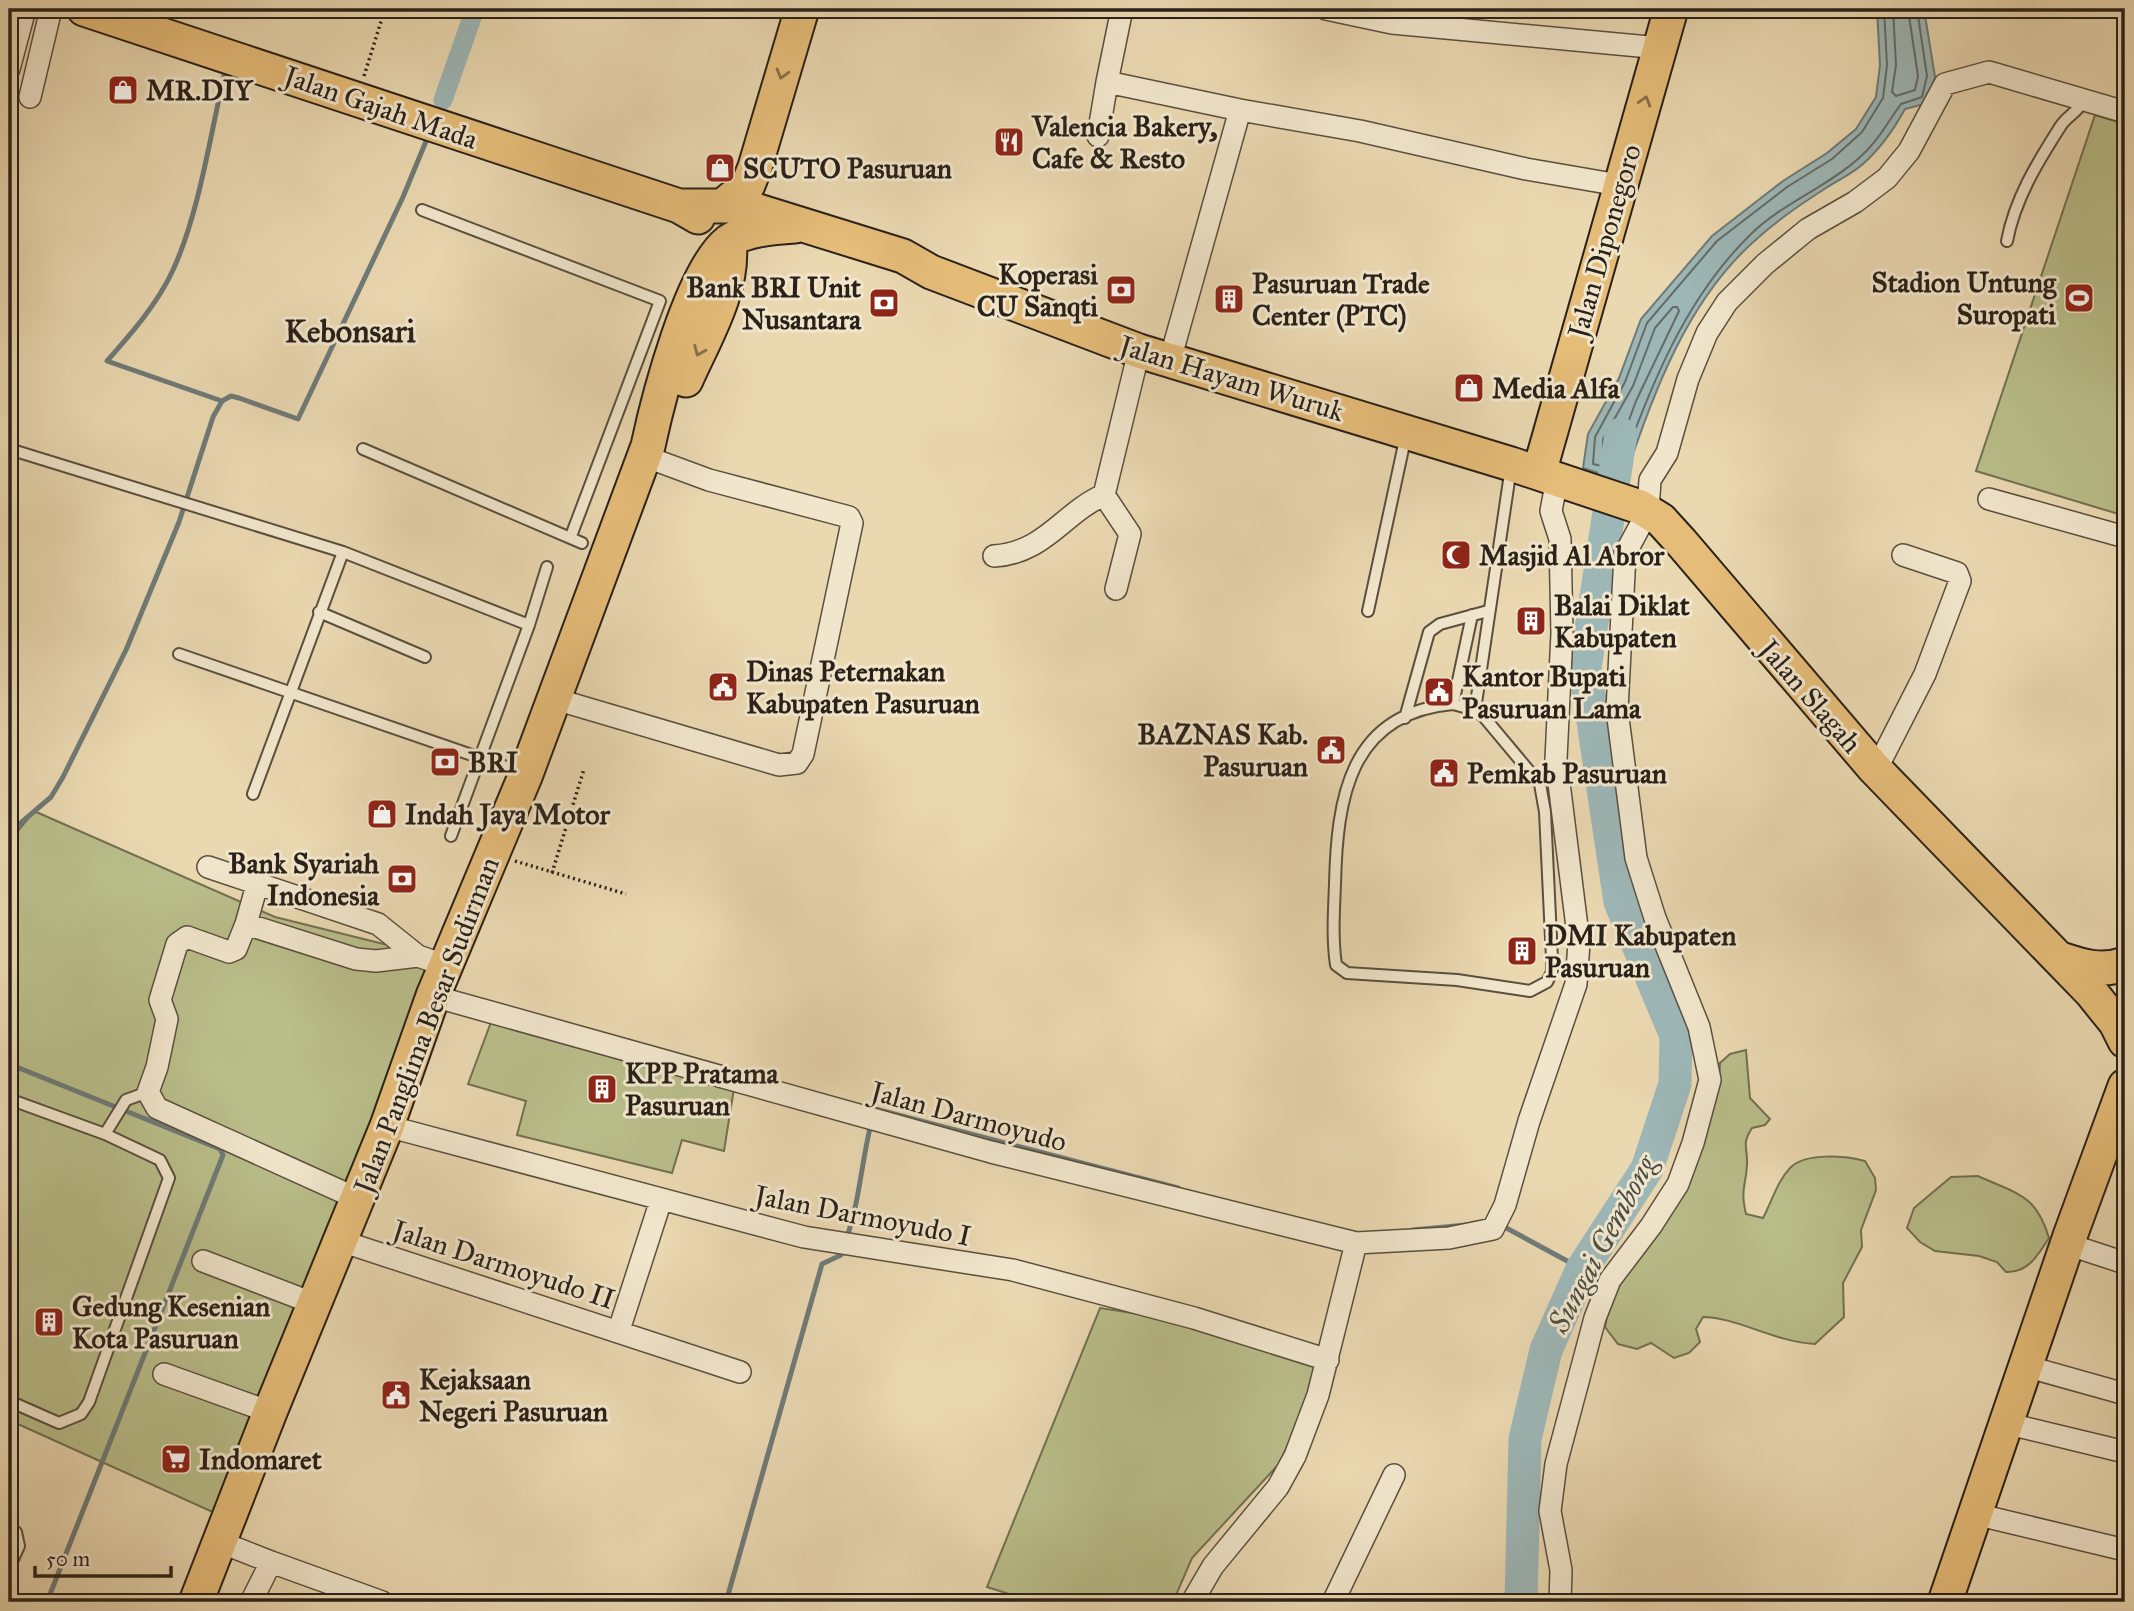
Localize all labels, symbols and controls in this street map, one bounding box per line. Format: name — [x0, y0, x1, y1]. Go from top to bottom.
street label: Jalan Gajah Mada — [277, 57, 482, 157]
one-way arrow — [776, 68, 791, 80]
shop icon: MR.DIY — [106, 73, 140, 107]
place label: MR.DIY — [146, 73, 254, 108]
one-way arrow — [1637, 96, 1651, 108]
place label: Valencia Bakery, Cafe & Resto — [1031, 109, 1218, 176]
restaurant icon: Valencia Bakery, Cafe & Resto — [992, 125, 1026, 159]
street label: Jalan Diponegoro — [1559, 140, 1649, 345]
shop icon: SCUTO Pasuruan — [703, 151, 737, 185]
place label: SCUTO Pasuruan — [743, 151, 952, 186]
place label: Koperasi CU Sanqti — [977, 257, 1098, 324]
place label: Stadion Untung Suropati — [1872, 265, 2057, 332]
place label: Pasuruan Trade Center (PTC) — [1252, 266, 1430, 333]
place label: Bank BRI Unit Nusantara — [686, 270, 862, 337]
bank icon: Koperasi CU Sanqti — [1104, 273, 1138, 307]
sports icon: Stadion Untung Suropati — [2062, 281, 2096, 315]
building icon: Pasuruan Trade Center (PTC) — [1212, 282, 1246, 316]
bank icon: Bank BRI Unit Nusantara — [867, 286, 901, 320]
district label: Kebonsari — [285, 312, 416, 351]
street label: Jalan Hayam Wuruk — [1113, 327, 1348, 429]
one-way arrow — [693, 344, 707, 356]
shop icon: Media Alfa — [1452, 371, 1486, 405]
place label: Media Alfa — [1492, 371, 1621, 406]
mosque icon: Masjid Al Abror — [1439, 538, 1473, 572]
place label: Masjid Al Abror — [1479, 538, 1665, 573]
place label: Balai Diklat Kabupaten — [1554, 588, 1690, 655]
building icon: Balai Diklat Kabupaten — [1514, 604, 1548, 638]
street label: Jalan Slagah — [1750, 630, 1870, 761]
place label: Dinas Peternakan Kabupaten Pasuruan — [746, 654, 980, 721]
place label: Kantor Bupati Pasuruan Lama — [1462, 659, 1642, 726]
public building icon: Dinas Peternakan Kabupaten Pasuruan — [706, 670, 740, 704]
public building icon: Kantor Bupati Pasuruan Lama — [1422, 675, 1456, 709]
place label: BAZNAS Kab. Pasuruan — [1137, 717, 1308, 784]
public building icon: BAZNAS Kab. Pasuruan — [1314, 733, 1348, 767]
bank icon: BRI — [428, 745, 462, 779]
place label: BRI — [468, 745, 518, 780]
public building icon: Pemkab Pasuruan — [1427, 756, 1461, 790]
place label: Pemkab Pasuruan — [1467, 756, 1667, 791]
shop icon: Indah Jaya Motor — [365, 797, 399, 831]
place label: Indah Jaya Motor — [405, 797, 611, 832]
place label: Bank Syariah Indonesia — [228, 846, 380, 913]
street label: Jalan Panglima Besar Sudirman — [345, 852, 507, 1201]
bank icon: Bank Syariah Indonesia — [385, 862, 419, 896]
place label: DMI Kabupaten Pasuruan — [1545, 918, 1736, 985]
building icon: DMI Kabupaten Pasuruan — [1505, 934, 1539, 968]
place label: KPP Pratama Pasuruan — [625, 1056, 779, 1123]
building icon: KPP Pratama Pasuruan — [585, 1072, 619, 1106]
street label: Jalan Darmoyudo — [864, 1073, 1071, 1159]
water label: Sungai Gembong — [1540, 1148, 1665, 1340]
street label: Jalan Darmoyudo I — [749, 1177, 974, 1254]
street label: Jalan Darmoyudo II — [386, 1211, 619, 1317]
place label: Gedung Kesenian Kota Pasuruan — [72, 1289, 270, 1356]
building icon: Gedung Kesenian Kota Pasuruan — [32, 1305, 66, 1339]
place label: Kejaksaan Negeri Pasuruan — [419, 1362, 608, 1429]
public building icon: Kejaksaan Negeri Pasuruan — [379, 1378, 413, 1412]
supermarket icon: Indomaret — [159, 1442, 193, 1476]
place label: Indomaret — [199, 1442, 322, 1477]
scale bar — [35, 1534, 172, 1578]
text: 50 m — [46, 1546, 91, 1572]

